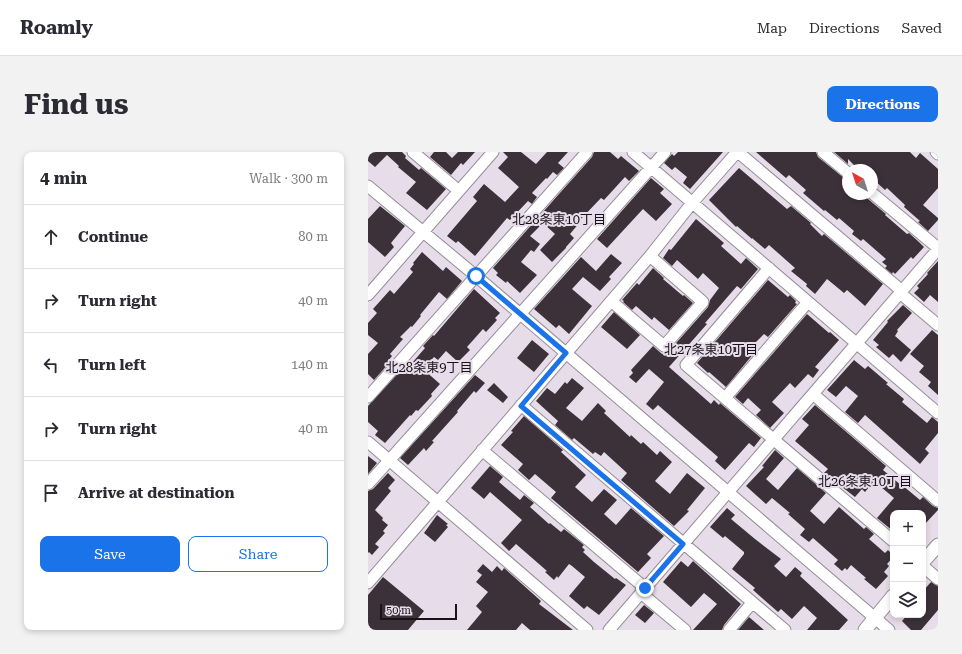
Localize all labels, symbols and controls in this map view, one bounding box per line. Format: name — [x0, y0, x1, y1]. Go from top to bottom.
text: Roamly — [20, 16, 93, 39]
text: Map — [757, 20, 787, 36]
text: Directions — [809, 20, 879, 36]
text: Saved — [901, 20, 942, 36]
button: Directions — [827, 86, 938, 122]
text: Find us — [24, 88, 128, 121]
north arrow — [842, 164, 878, 200]
text: 4 min — [40, 168, 87, 188]
text: Walk · 300 m — [249, 171, 328, 186]
district label: 北28条東10丁目 — [512, 212, 606, 227]
icon: ahead — [40, 226, 62, 248]
text: Continue — [78, 228, 148, 246]
text: 80 m — [298, 229, 328, 244]
route start — [467, 267, 485, 285]
icon: right — [40, 290, 62, 312]
text: Turn right — [78, 292, 157, 310]
text: 40 m — [298, 293, 328, 308]
district label: 北27条東10丁目 — [664, 342, 758, 357]
icon: left — [40, 354, 62, 376]
text: Turn left — [78, 356, 146, 374]
text: 140 m — [291, 357, 328, 372]
district label: 北28条東9丁目 — [386, 360, 472, 375]
icon: right — [40, 418, 62, 440]
text: Turn right — [78, 420, 157, 438]
text: 40 m — [298, 421, 328, 436]
district label: 北26条東10丁目 — [818, 474, 912, 489]
icon: arrive — [40, 482, 62, 504]
text: Arrive at destination — [78, 484, 234, 502]
map controls — [890, 510, 926, 618]
button: + — [890, 510, 926, 546]
button: Save — [40, 536, 180, 572]
button: Share — [188, 536, 328, 572]
button: − — [890, 546, 926, 582]
route end — [636, 579, 654, 597]
button: layers — [890, 582, 926, 618]
scale bar — [380, 602, 457, 621]
text: 50 m — [386, 604, 411, 617]

